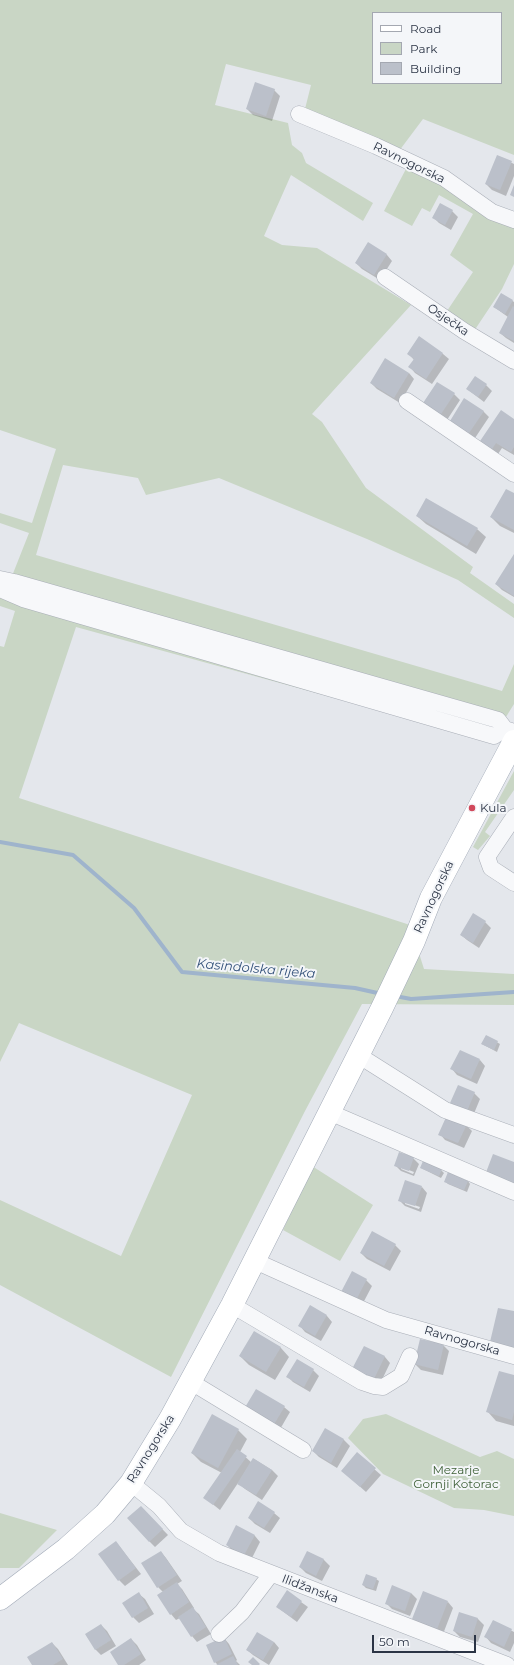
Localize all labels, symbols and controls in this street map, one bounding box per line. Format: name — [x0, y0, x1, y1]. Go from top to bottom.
legend — [372, 12, 502, 84]
text: Road — [410, 21, 441, 36]
text: Park — [410, 41, 437, 56]
text: Building — [410, 61, 461, 76]
street label: Ravnogorska — [371, 139, 447, 187]
street label: Osječka — [424, 301, 472, 339]
place label: Kula — [480, 801, 507, 815]
marker: Kula — [467, 803, 477, 813]
street label: Ravnogorska — [411, 859, 457, 935]
water label: Kasindolska rijeka — [196, 956, 316, 982]
street label: Ravnogorska — [422, 1323, 502, 1359]
street label: Ravnogorska — [124, 1412, 178, 1486]
park label: Mezarje Gornji Kotorac — [413, 1463, 499, 1491]
street label: Ilidžanska — [280, 1572, 340, 1606]
scale bar — [374, 1627, 478, 1653]
text: 50 m — [379, 1634, 410, 1649]

